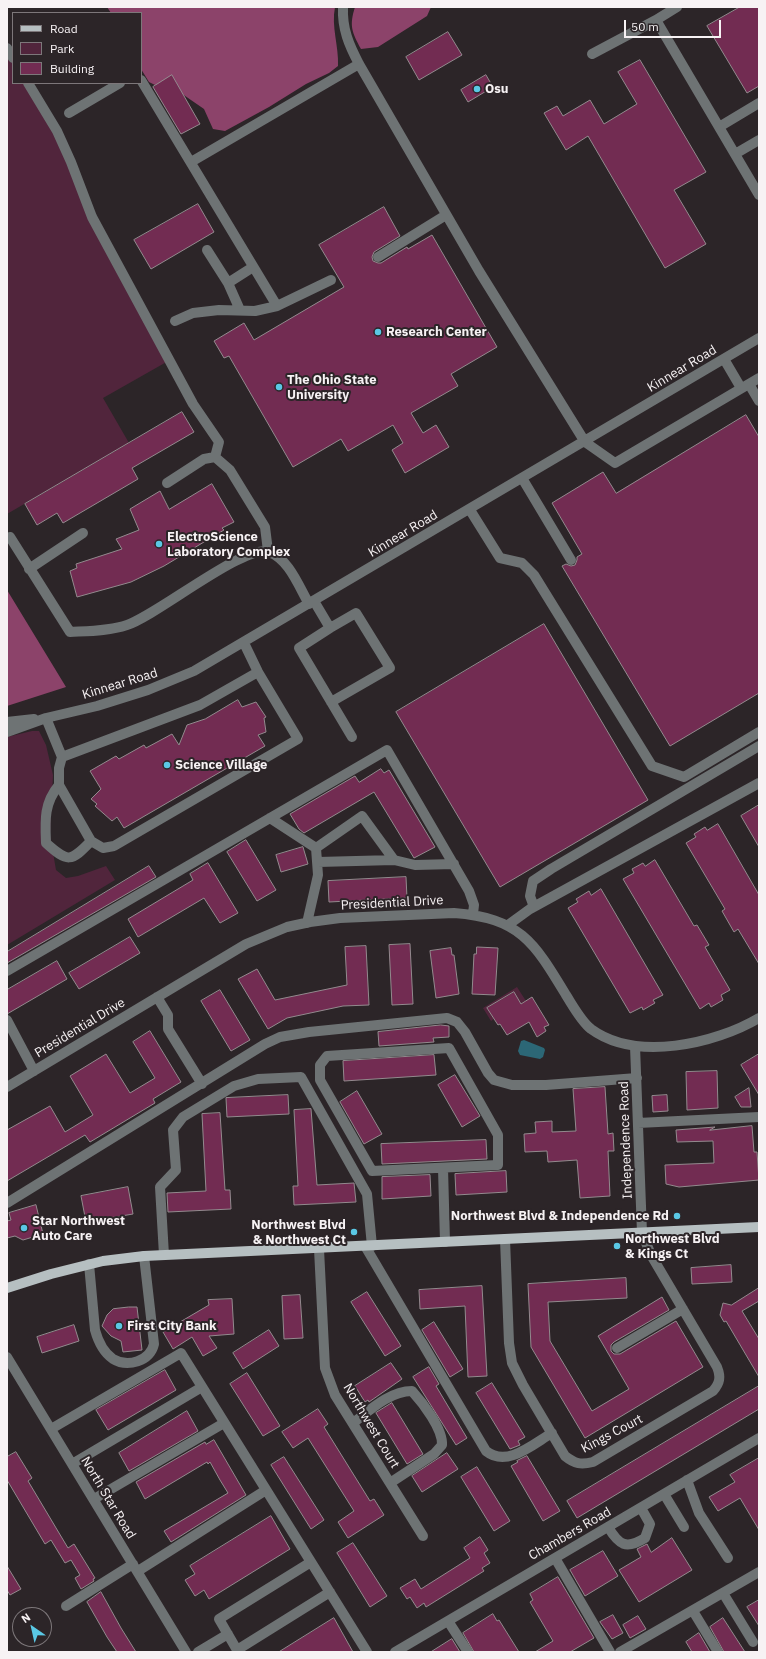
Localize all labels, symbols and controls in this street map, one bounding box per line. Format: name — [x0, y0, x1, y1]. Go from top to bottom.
legend — [12, 12, 142, 84]
scale bar — [626, 12, 723, 38]
text: 50 m — [631, 19, 659, 34]
text: Road — [50, 21, 78, 36]
text: Park — [50, 41, 74, 56]
text: Building — [50, 61, 94, 76]
place label: Osu — [485, 81, 509, 97]
marker: Osu — [472, 84, 482, 94]
place label: Research Center — [386, 324, 487, 340]
marker: Research Center — [373, 327, 383, 337]
street label: Kinnear Road — [645, 342, 719, 396]
place label: The Ohio State University — [287, 372, 376, 403]
marker: The Ohio State University — [274, 382, 284, 392]
street label: Kinnear Road — [366, 507, 440, 561]
place label: ElectroScience Laboratory Complex — [167, 529, 290, 560]
marker: ElectroScience Laboratory Complex — [154, 539, 164, 549]
street label: Kinnear Road — [80, 665, 160, 703]
place label: Science Village — [175, 757, 267, 773]
marker: Science Village — [162, 760, 172, 770]
street label: Presidential Drive — [340, 893, 444, 913]
street label: Presidential Drive — [32, 995, 128, 1061]
street label: Independence Road — [616, 1081, 636, 1199]
place label: Northwest Blvd & Independence Rd — [451, 1208, 669, 1224]
marker: Northwest Blvd & Independence Rd — [672, 1211, 682, 1221]
place label: Star Northwest Auto Care — [32, 1213, 125, 1244]
place label: Northwest Blvd & Northwest Ct — [251, 1217, 346, 1248]
marker: Star Northwest Auto Care — [19, 1223, 29, 1233]
marker: Northwest Blvd & Northwest Ct — [349, 1227, 359, 1237]
place label: Northwest Blvd & Kings Ct — [625, 1231, 720, 1262]
marker: Northwest Blvd & Kings Ct — [612, 1241, 622, 1251]
place label: First City Bank — [127, 1318, 217, 1334]
marker: First City Bank — [114, 1321, 124, 1331]
street label: Northwest Court — [340, 1381, 402, 1471]
street label: Kings Court — [579, 1411, 645, 1457]
street label: North Star Road — [77, 1454, 139, 1542]
street label: Chambers Road — [526, 1504, 614, 1564]
north arrow — [12, 1607, 52, 1647]
text: N — [19, 1610, 33, 1626]

